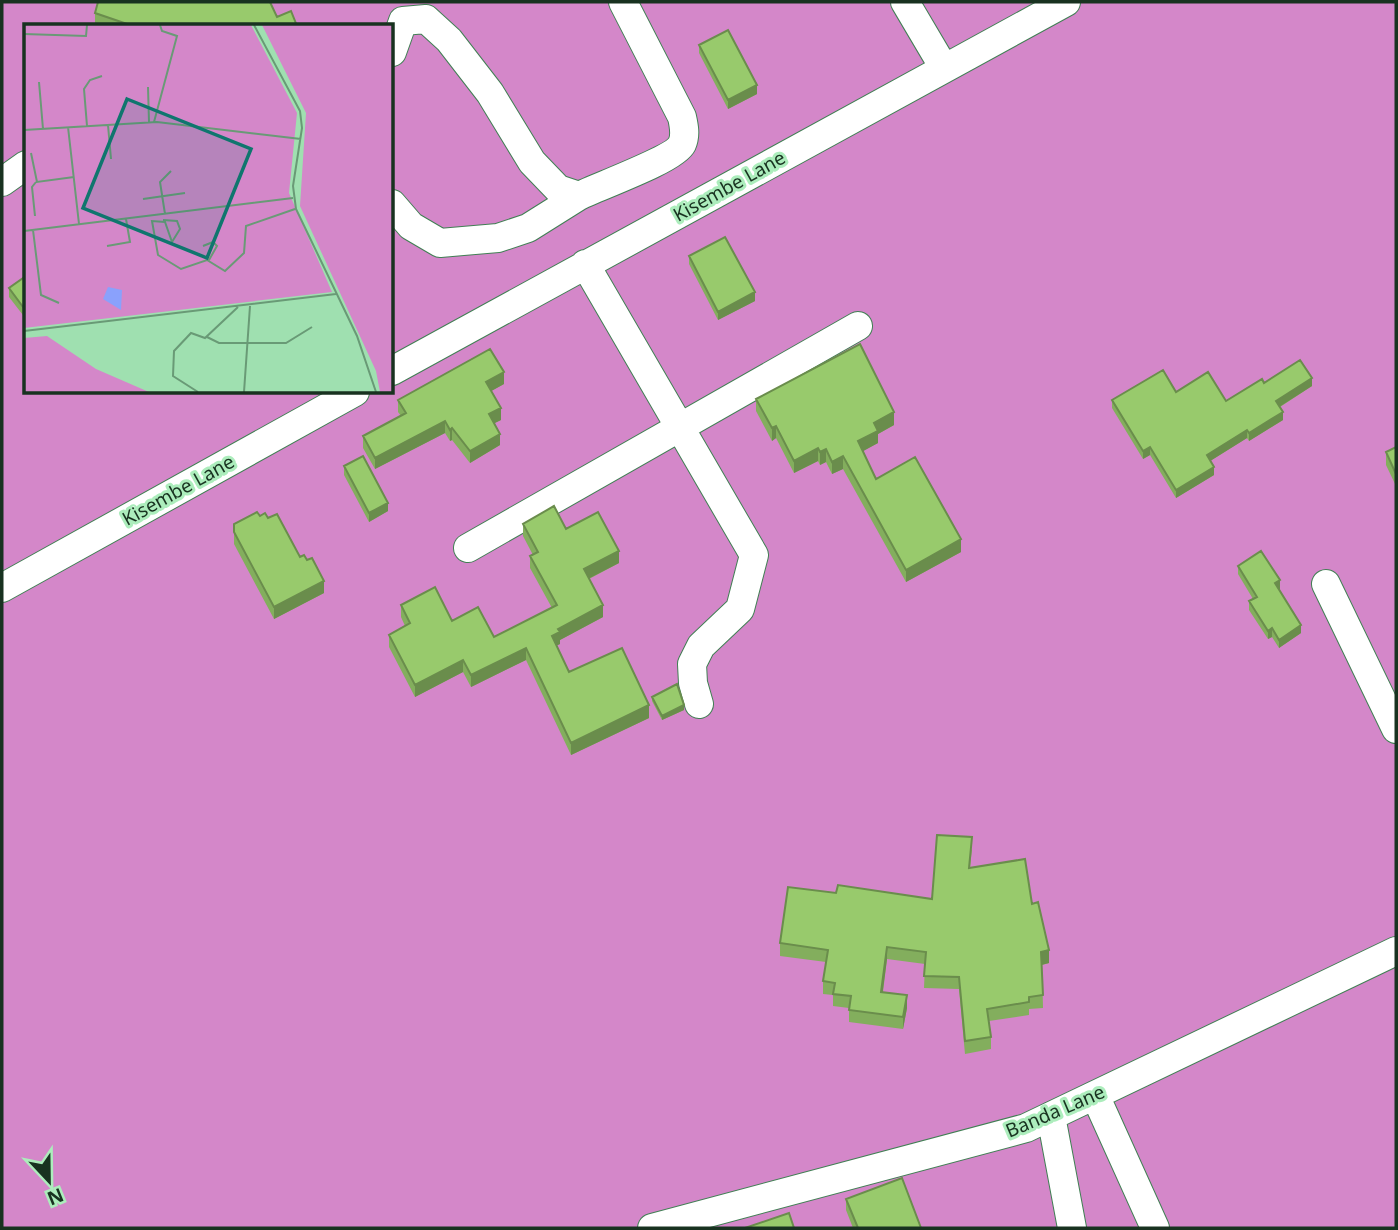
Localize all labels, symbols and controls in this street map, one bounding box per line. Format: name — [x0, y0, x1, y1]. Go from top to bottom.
inset map — [24, 24, 394, 394]
street label: Kisembe Lane — [668, 144, 790, 228]
street label: Kisembe Lane — [117, 448, 239, 532]
street label: Banda Lane — [1002, 1078, 1108, 1144]
north arrow — [14, 1146, 84, 1216]
text: N — [43, 1182, 67, 1212]

